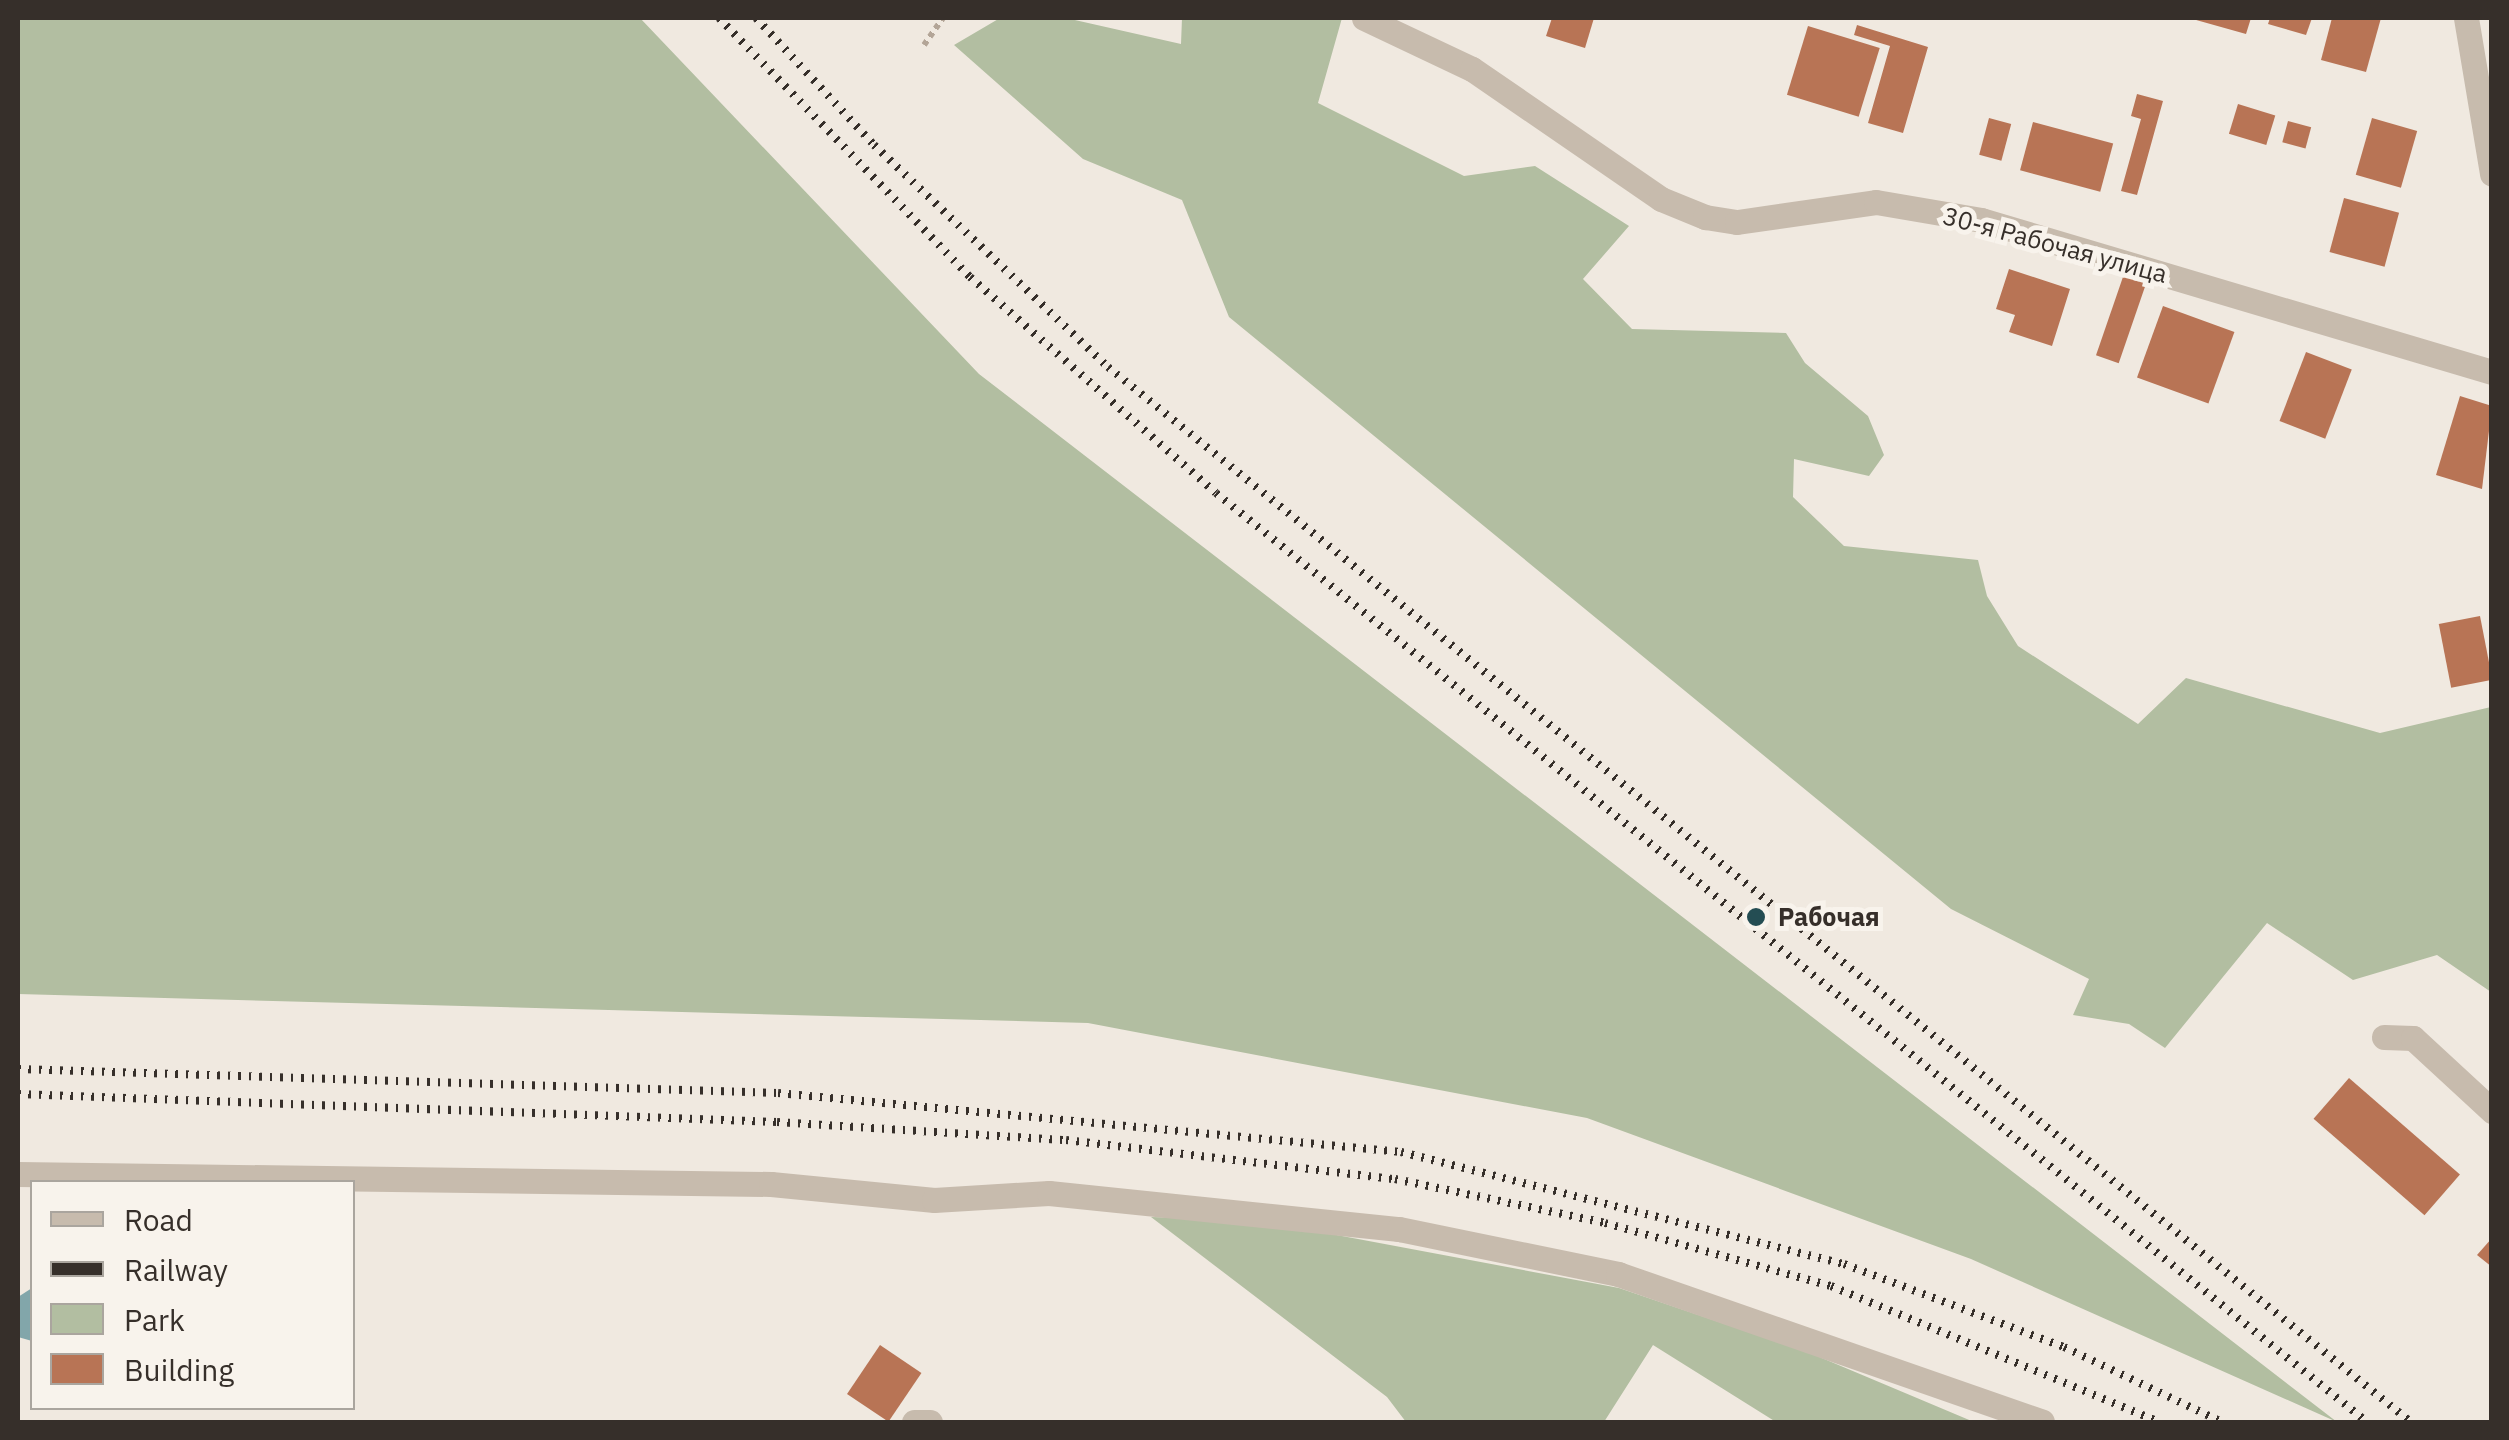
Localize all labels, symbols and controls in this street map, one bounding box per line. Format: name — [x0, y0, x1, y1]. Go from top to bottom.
street label: 30-я Рабочая улица — [1940, 201, 2170, 289]
place label: Рабочая — [1778, 902, 1880, 932]
marker: Рабочая — [1743, 904, 1769, 930]
legend — [30, 1180, 355, 1410]
text: Road — [124, 1200, 193, 1239]
text: Railway — [124, 1250, 228, 1289]
text: Park — [124, 1300, 185, 1339]
text: Building — [124, 1350, 234, 1389]

